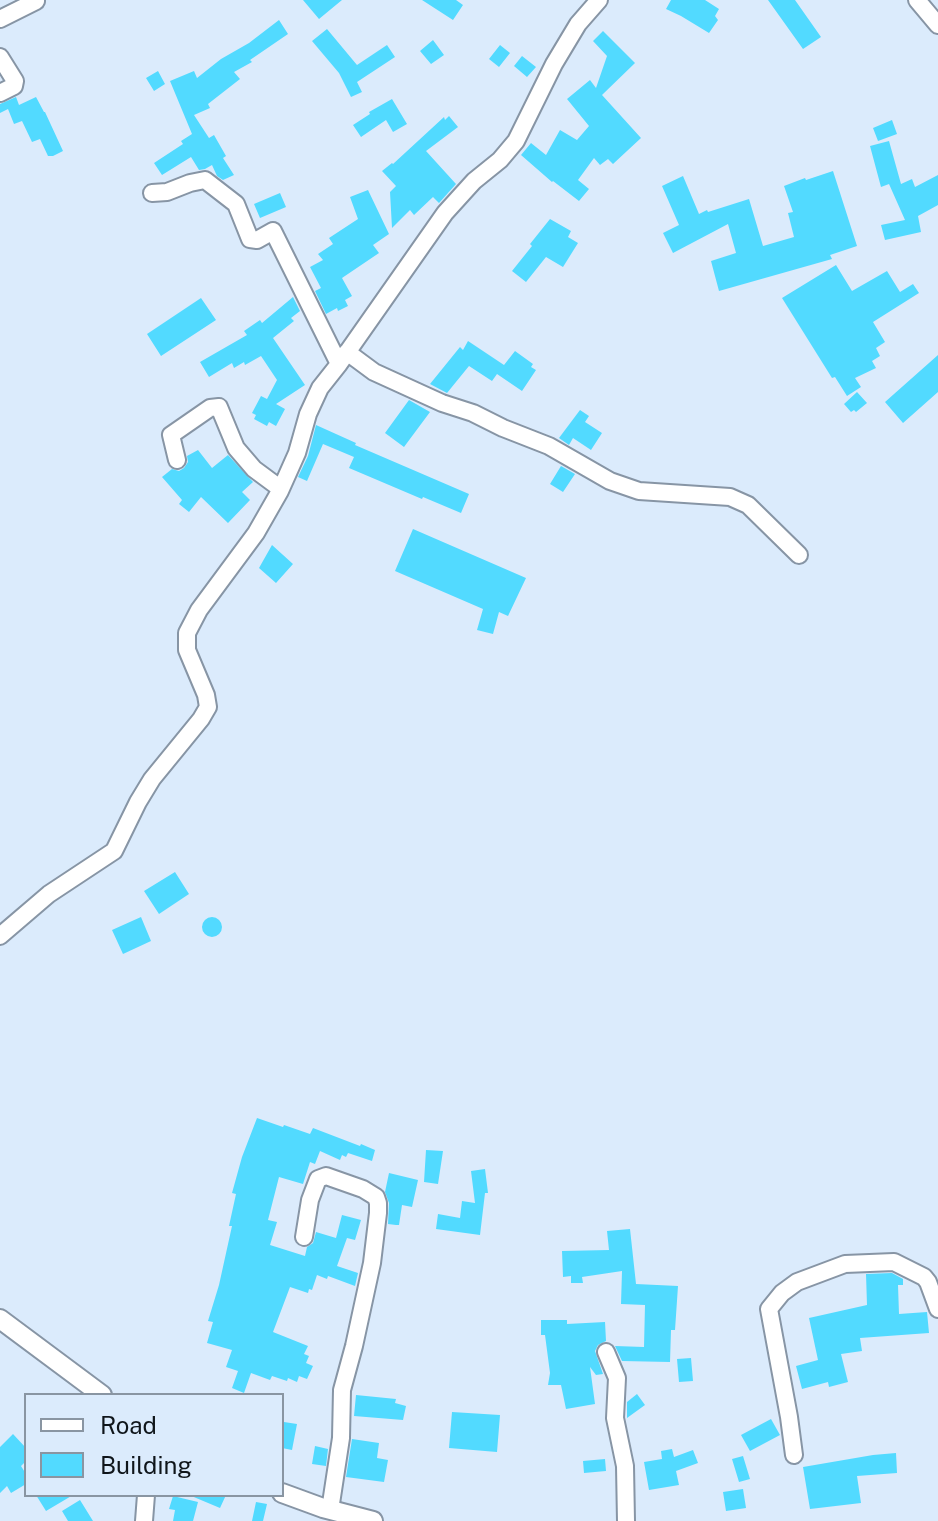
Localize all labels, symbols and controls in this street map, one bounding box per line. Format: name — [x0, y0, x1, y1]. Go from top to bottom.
legend — [24, 1393, 284, 1497]
text: Road — [100, 1411, 157, 1439]
text: Building — [100, 1451, 192, 1479]

